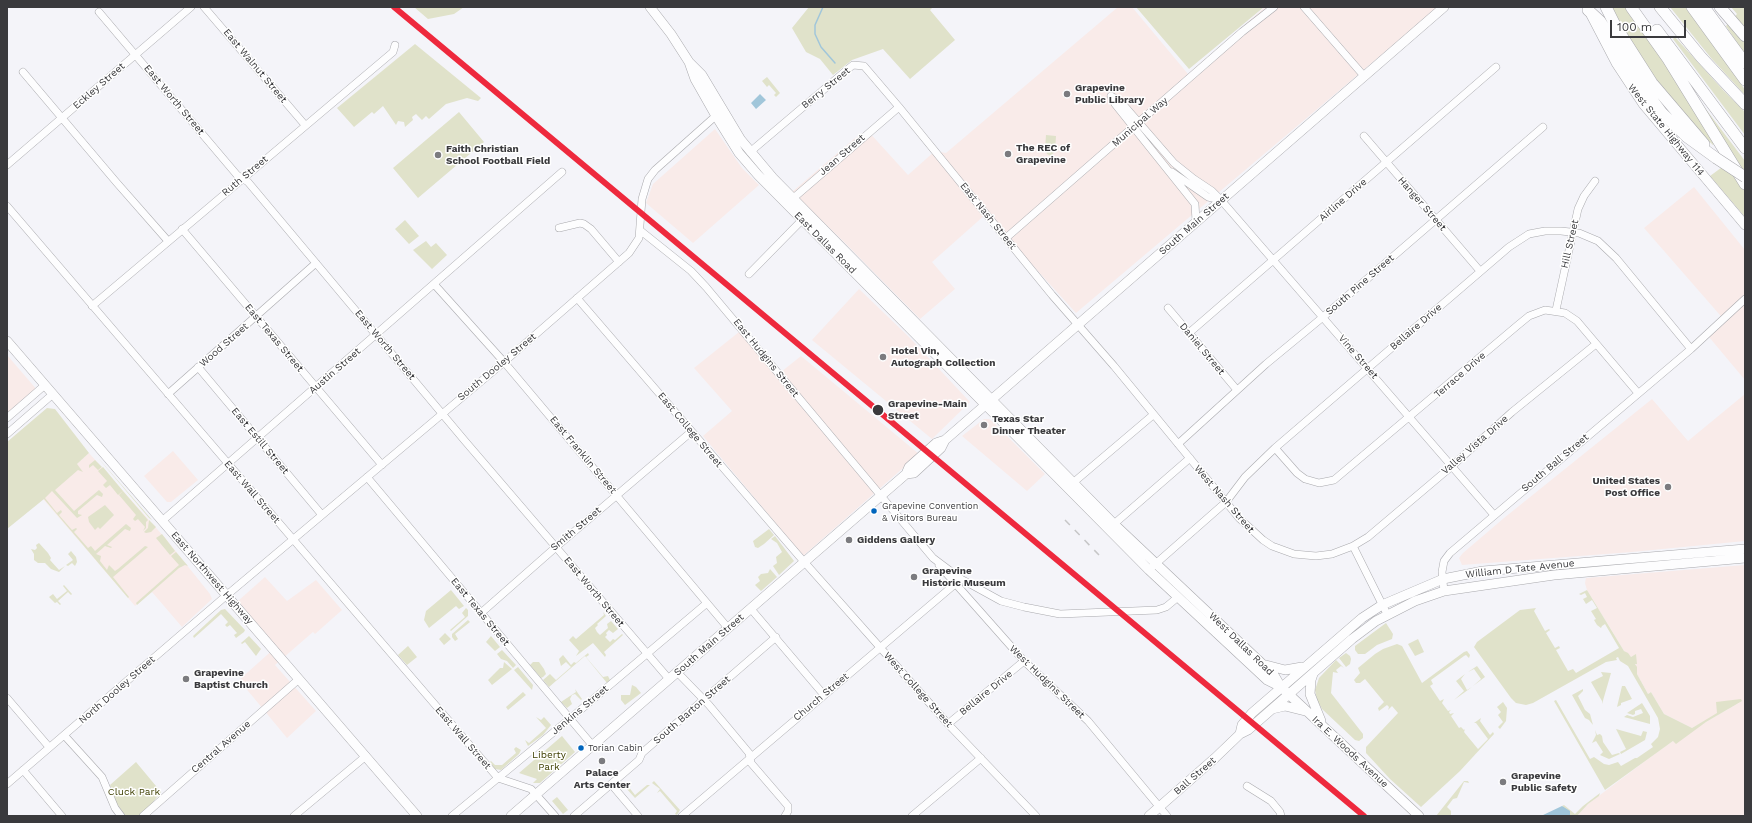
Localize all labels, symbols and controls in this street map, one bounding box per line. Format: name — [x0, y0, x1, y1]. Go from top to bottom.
scale bar — [1612, 12, 1688, 38]
text: 100 m — [1617, 20, 1652, 34]
street label: East Walnut Street — [221, 27, 289, 105]
street label: Eckley Street — [71, 60, 127, 112]
street label: East Worth Street — [141, 62, 207, 138]
street label: Berry Street — [799, 65, 853, 111]
place label: Grapevine Public Library — [1075, 82, 1144, 106]
street label: West State Highway 114 — [1625, 82, 1707, 178]
marker: Grapevine Public Library — [1062, 89, 1072, 99]
street label: Municipal Way — [1110, 95, 1170, 149]
street label: Jean Street — [817, 132, 867, 178]
place label: The REC of Grapevine — [1016, 142, 1070, 166]
place label: Faith Christian School Football Field — [446, 143, 550, 166]
marker: The REC of Grapevine — [1003, 149, 1013, 159]
marker: Faith Christian School Football Field — [433, 150, 443, 160]
street label: Ruth Street — [219, 153, 271, 199]
street label: Hanger Street — [1395, 174, 1449, 234]
street label: Airline Drive — [1317, 176, 1369, 224]
street label: East Nash Street — [957, 180, 1019, 252]
street label: South Main Street — [1157, 190, 1231, 258]
street label: East Dallas Road — [792, 210, 858, 276]
street label: Hill Street — [1559, 218, 1581, 270]
street label: South Pine Street — [1323, 252, 1397, 318]
street label: Bellaire Drive — [1388, 301, 1444, 353]
street label: East Texas Street — [242, 302, 306, 374]
street label: East Worth Street — [352, 307, 418, 383]
street label: East Hudgins Street — [731, 316, 801, 400]
street label: Wood Street — [197, 320, 251, 370]
street label: Daniel Street — [1177, 321, 1227, 377]
street label: South Dooley Street — [455, 331, 539, 403]
street label: Vine Street — [1336, 332, 1380, 382]
street label: Austin Street — [307, 345, 363, 397]
place label: Hotel Vin, Autograph Collection — [891, 345, 995, 368]
street label: Terrace Drive — [1432, 349, 1488, 401]
marker: Hotel Vin, Autograph Collection — [878, 352, 888, 362]
street label: East College Street — [655, 390, 725, 470]
place label: Grapevine-Main Street — [888, 398, 967, 422]
marker: Grapevine-Main Street — [871, 403, 885, 417]
street label: East Estill Street — [229, 405, 291, 477]
place label: Texas Star Dinner Theater — [992, 413, 1066, 436]
street label: Valley Vista Drive — [1439, 413, 1511, 477]
street label: East Franklin Street — [547, 414, 619, 496]
marker: Texas Star Dinner Theater — [979, 420, 989, 430]
street label: South Ball Street — [1519, 431, 1591, 495]
street label: East Wall Street — [221, 458, 283, 526]
street label: West Nash Street — [1191, 463, 1257, 535]
place label: United States Post Office — [1593, 475, 1660, 498]
marker: United States Post Office — [1663, 482, 1673, 492]
place label: Grapevine Convention & Visitors Bureau — [882, 501, 978, 522]
street label: Smith Street — [548, 504, 604, 554]
marker: Grapevine Convention & Visitors Bureau — [869, 506, 879, 516]
street label: East Northwest Highway — [168, 529, 256, 627]
place label: Giddens Gallery — [857, 534, 935, 546]
marker: Giddens Gallery — [844, 535, 854, 545]
street label: East Worth Street — [561, 554, 627, 630]
street label: William D Tate Avenue — [1465, 557, 1575, 581]
place label: Grapevine Historic Museum — [922, 565, 1006, 588]
marker: Grapevine Historic Museum — [909, 572, 919, 582]
street label: East Texas Street — [448, 576, 512, 648]
street label: West Dallas Road — [1206, 610, 1276, 678]
street label: South Main Street — [672, 611, 746, 679]
street label: West Hudgins Street — [1007, 643, 1087, 721]
street label: West College Street — [881, 650, 955, 730]
street label: North Dooley Street — [76, 654, 158, 726]
place label: Grapevine Baptist Church — [194, 667, 268, 690]
street label: Bellaire Drive — [957, 668, 1015, 718]
street label: Church Street — [791, 670, 851, 724]
street label: South Barton Street — [651, 673, 733, 747]
marker: Grapevine Baptist Church — [181, 674, 191, 684]
street label: Jenkins Street — [549, 683, 611, 737]
street label: East Wall Street — [432, 704, 494, 772]
street label: Ira E. Woods Avenue — [1309, 714, 1391, 790]
street label: Central Avenue — [189, 718, 253, 776]
marker: Torian Cabin — [576, 743, 586, 753]
place label: Torian Cabin — [588, 743, 643, 753]
park label: Liberty Park — [532, 749, 566, 772]
street label: Ball Street — [1172, 754, 1218, 798]
marker: Palace Arts Center — [597, 756, 607, 766]
place label: Palace Arts Center — [574, 767, 630, 790]
place label: Grapevine Public Safety — [1511, 770, 1577, 794]
marker: Grapevine Public Safety — [1498, 777, 1508, 787]
park label: Cluck Park — [108, 786, 160, 798]

